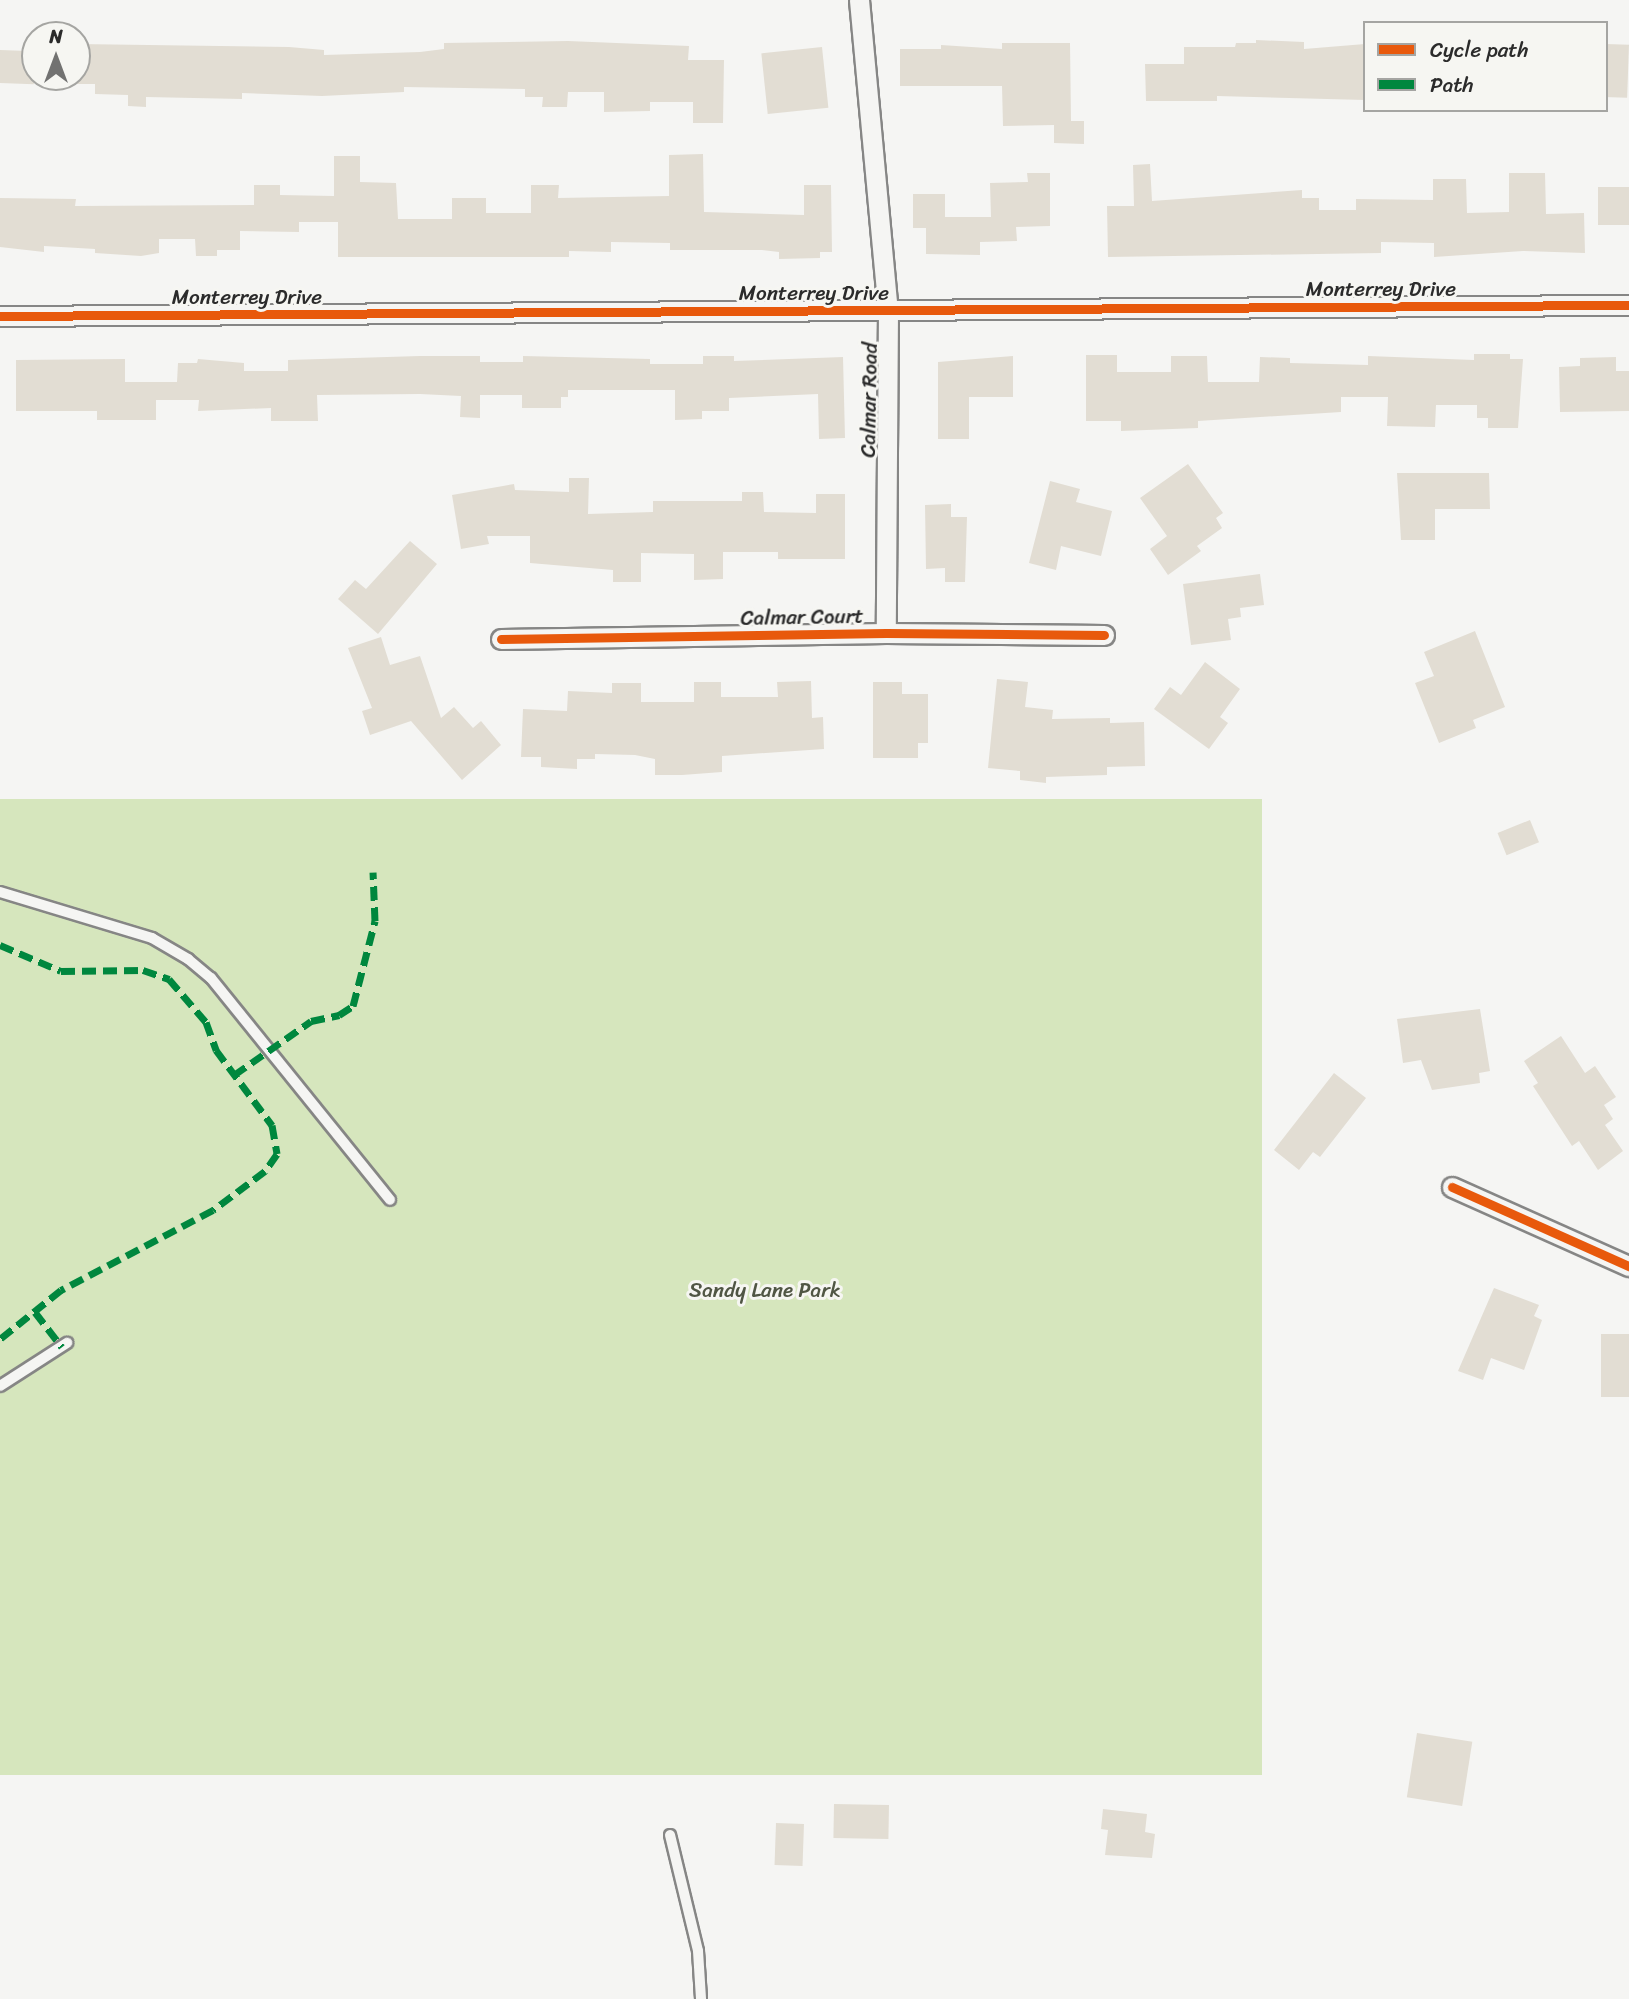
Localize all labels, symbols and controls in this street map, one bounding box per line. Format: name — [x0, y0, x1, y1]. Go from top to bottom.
text: N — [49, 20, 63, 53]
north arrow — [21, 21, 91, 91]
legend — [1363, 21, 1608, 112]
text: Cycle path — [1430, 31, 1529, 69]
text: Path — [1430, 66, 1473, 104]
street label: Monterrey Drive — [1306, 276, 1456, 302]
street label: Monterrey Drive — [739, 280, 889, 306]
street label: Monterrey Drive — [172, 284, 322, 310]
street label: Calmar Road — [855, 342, 883, 458]
street label: Calmar Court — [740, 603, 864, 631]
park label: Sandy Lane Park — [688, 1277, 842, 1303]

